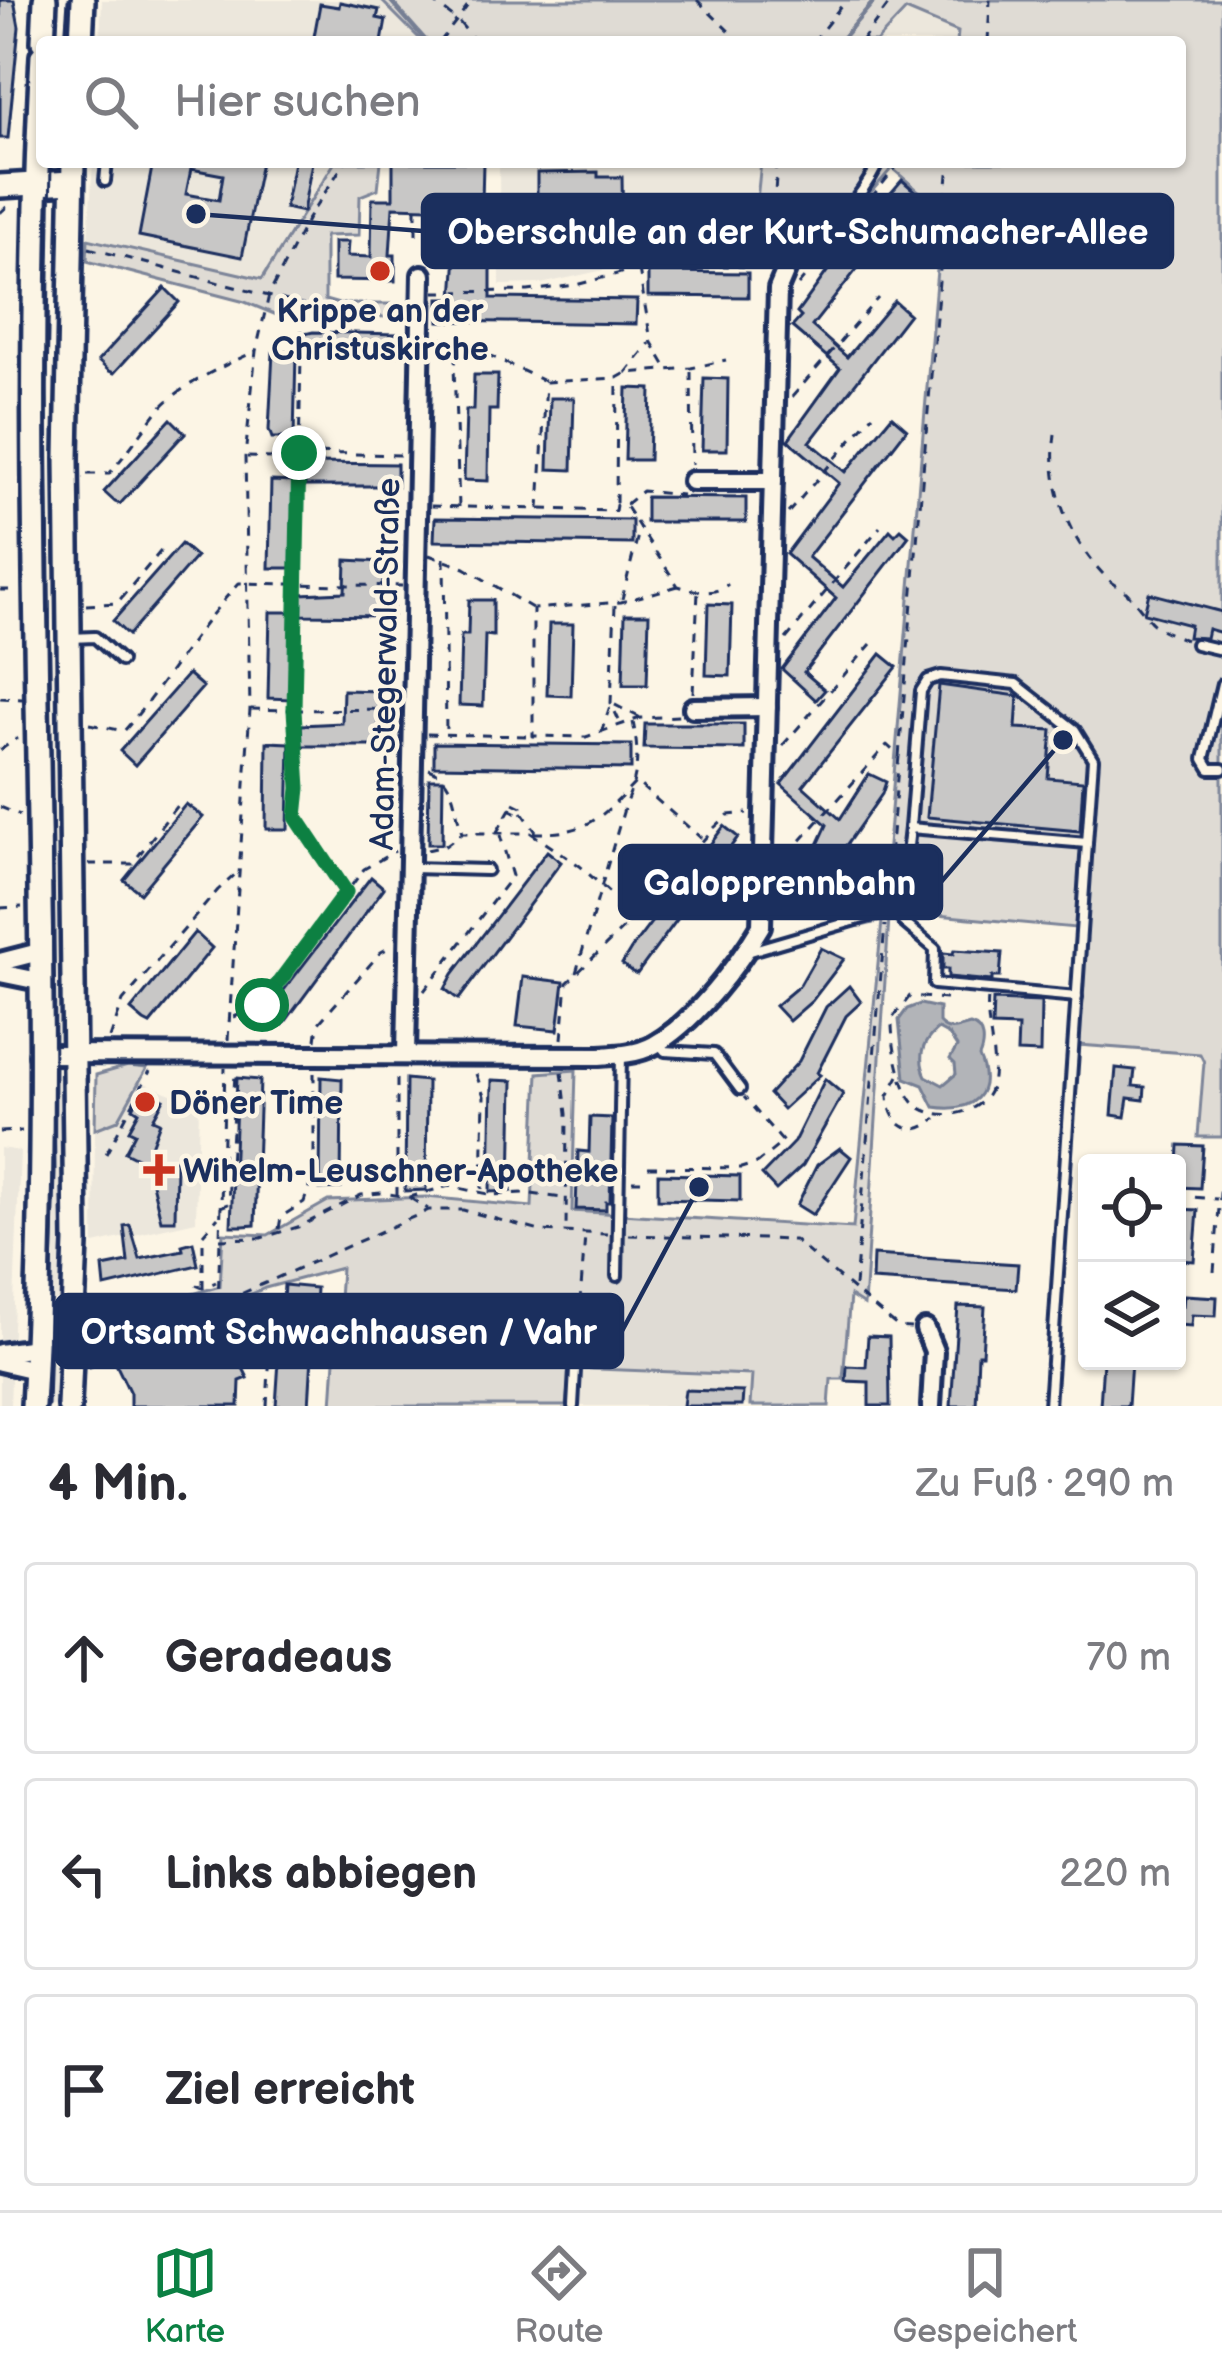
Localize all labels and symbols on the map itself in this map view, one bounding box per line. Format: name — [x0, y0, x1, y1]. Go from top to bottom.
callout: Oberschule an der Kurt-Schumacher-Allee — [423, 195, 1172, 267]
text: Oberschule an der Kurt-Schumacher-Allee — [448, 212, 1149, 255]
marker: Krippe an der Christuskirche — [367, 258, 393, 284]
place label: Krippe an der Christuskirche — [271, 292, 489, 370]
route end — [272, 426, 326, 480]
street label: Adam-Stegerwald-Straße — [363, 477, 409, 851]
callout: Galopprennbahn — [620, 846, 941, 918]
text: Galopprennbahn — [644, 863, 916, 906]
route start — [235, 978, 289, 1032]
place label: Döner Time — [169, 1084, 343, 1124]
marker: Döner Time — [132, 1089, 158, 1115]
place label: Wihelm-Leuschner-Apotheke — [183, 1152, 618, 1192]
marker: Wihelm-Leuschner-Apotheke — [146, 1157, 172, 1183]
callout: Ortsamt Schwachhausen / Vahr — [56, 1295, 622, 1367]
text: Ortsamt Schwachhausen / Vahr — [81, 1312, 598, 1355]

